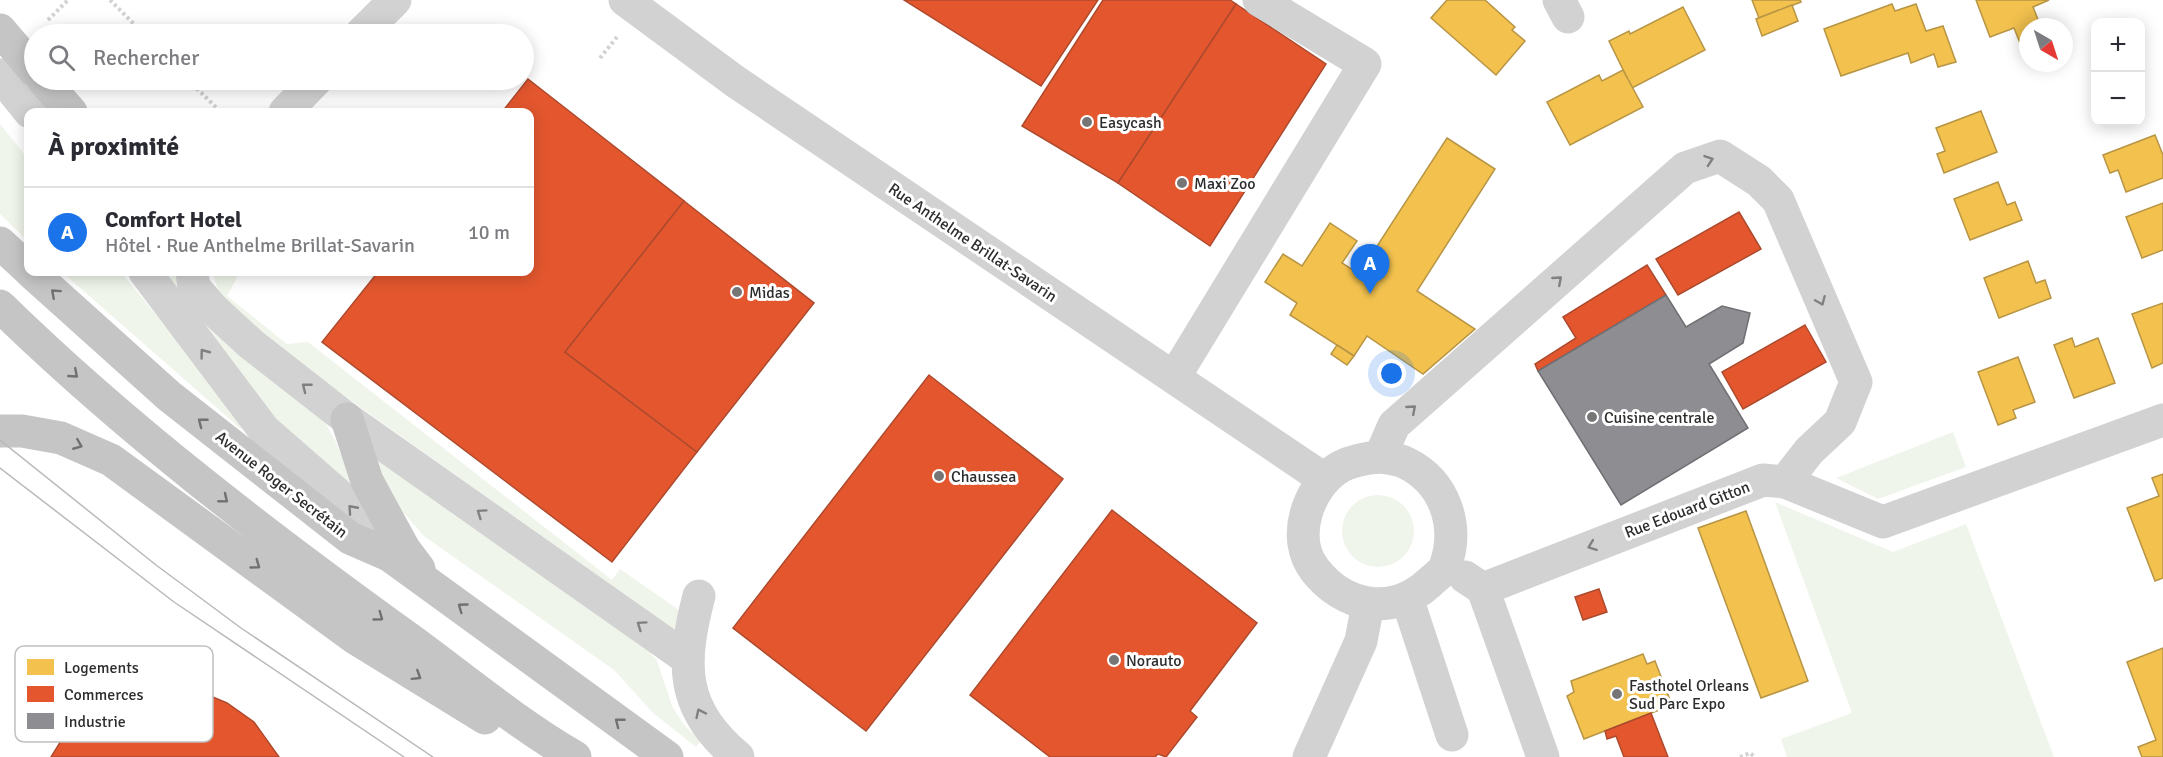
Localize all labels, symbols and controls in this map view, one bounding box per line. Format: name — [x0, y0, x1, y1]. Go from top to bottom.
north arrow — [2019, 18, 2073, 72]
map controls — [2091, 18, 2145, 126]
button: + — [2091, 18, 2145, 72]
search box — [24, 24, 534, 90]
icon: search — [45, 41, 78, 74]
text: Rechercher — [93, 44, 199, 71]
button: − — [2091, 72, 2145, 126]
place label: Easycash — [1099, 113, 1162, 133]
marker: Easycash — [1080, 115, 1094, 129]
text: À proximité — [48, 131, 179, 163]
one-way arrow — [1703, 154, 1714, 167]
place label: Maxi Zoo — [1194, 174, 1256, 194]
marker: Maxi Zoo — [1175, 176, 1189, 190]
street label: Rue Anthelme Brillat-Savarin — [884, 179, 1061, 307]
text: Comfort Hotel — [105, 206, 242, 233]
text: A — [61, 220, 74, 245]
text: 10 m — [468, 220, 510, 245]
text: Hôtel · Rue Anthelme Brillat-Savarin — [105, 233, 415, 258]
pin: A — [1350, 244, 1390, 294]
one-way arrow — [1551, 276, 1562, 287]
place label: Midas — [749, 283, 790, 303]
marker: Midas — [730, 285, 744, 299]
one-way arrow — [51, 289, 62, 300]
one-way arrow — [1814, 295, 1826, 306]
one-way arrow — [201, 349, 212, 360]
your location — [1377, 359, 1406, 388]
one-way arrow — [67, 367, 78, 378]
one-way arrow — [301, 383, 312, 394]
one-way arrow — [1405, 405, 1416, 416]
place label: Cuisine centrale — [1604, 408, 1714, 428]
marker: Cuisine centrale — [1585, 410, 1599, 424]
one-way arrow — [198, 418, 209, 429]
street label: Avenue Roger Secrétain — [211, 427, 351, 543]
one-way arrow — [71, 438, 82, 450]
place label: Chaussea — [951, 467, 1016, 487]
marker: Chaussea — [932, 469, 946, 483]
street label: Rue Edouard Gitton — [1622, 477, 1753, 543]
one-way arrow — [217, 491, 228, 502]
one-way arrow — [348, 506, 359, 516]
one-way arrow — [477, 509, 488, 520]
one-way arrow — [1587, 539, 1598, 551]
one-way arrow — [250, 558, 261, 569]
one-way arrow — [458, 603, 469, 614]
one-way arrow — [373, 610, 384, 621]
one-way arrow — [636, 621, 647, 632]
legend — [15, 646, 213, 742]
place label: Norauto — [1126, 651, 1182, 671]
marker: Norauto — [1107, 653, 1121, 667]
text: Logements — [64, 658, 139, 678]
one-way arrow — [411, 668, 421, 680]
place label: Fasthotel Orleans Sud Parc Expo — [1629, 676, 1749, 714]
text: Commerces — [64, 685, 143, 705]
marker: Fasthotel Orleans Sud Parc Expo — [1610, 687, 1624, 701]
one-way arrow — [696, 709, 708, 720]
text: Industrie — [64, 712, 126, 732]
one-way arrow — [615, 719, 626, 730]

